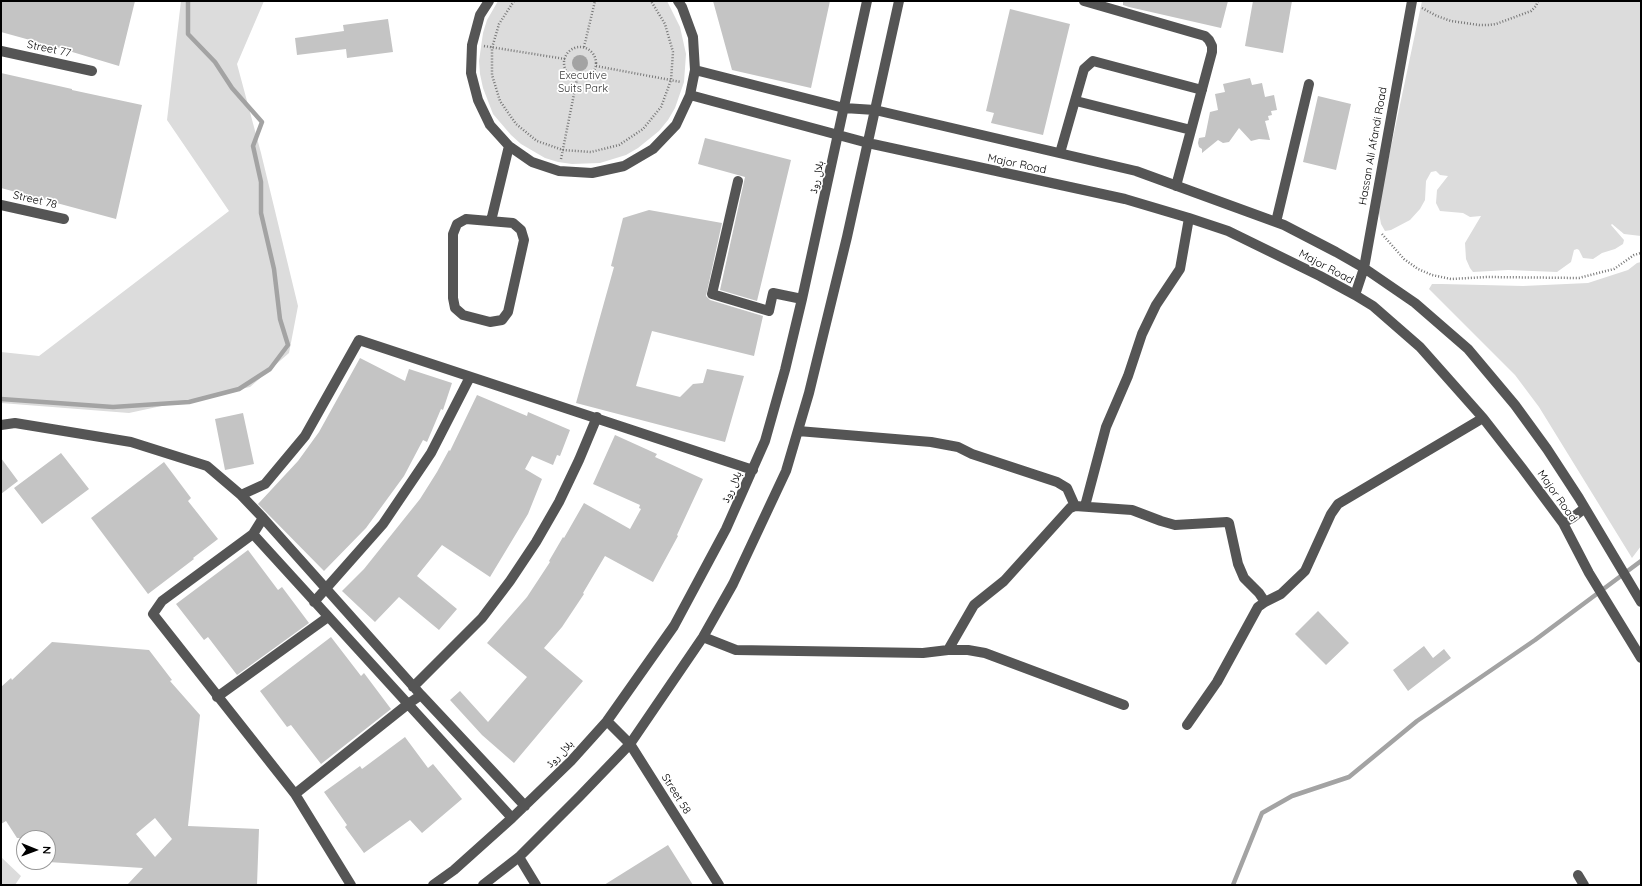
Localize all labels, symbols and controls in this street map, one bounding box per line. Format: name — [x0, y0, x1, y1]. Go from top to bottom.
street label: Street 77 — [26, 38, 72, 60]
park label: Executive Suits Park — [558, 69, 608, 95]
street label: Hassan Ali Afandi Road — [1356, 86, 1390, 206]
street label: Major Road — [986, 151, 1048, 177]
street label: ہلال روڈ — [807, 159, 827, 195]
street label: Street 78 — [12, 189, 58, 211]
street label: Major Road — [1296, 247, 1356, 287]
street label: Major Road — [1534, 468, 1580, 524]
street label: ہلال روڈ — [719, 469, 745, 505]
street label: ہلال روڈ — [544, 737, 576, 771]
street label: Street 58 — [658, 771, 694, 817]
north arrow — [16, 830, 56, 870]
text: N — [40, 846, 54, 854]

